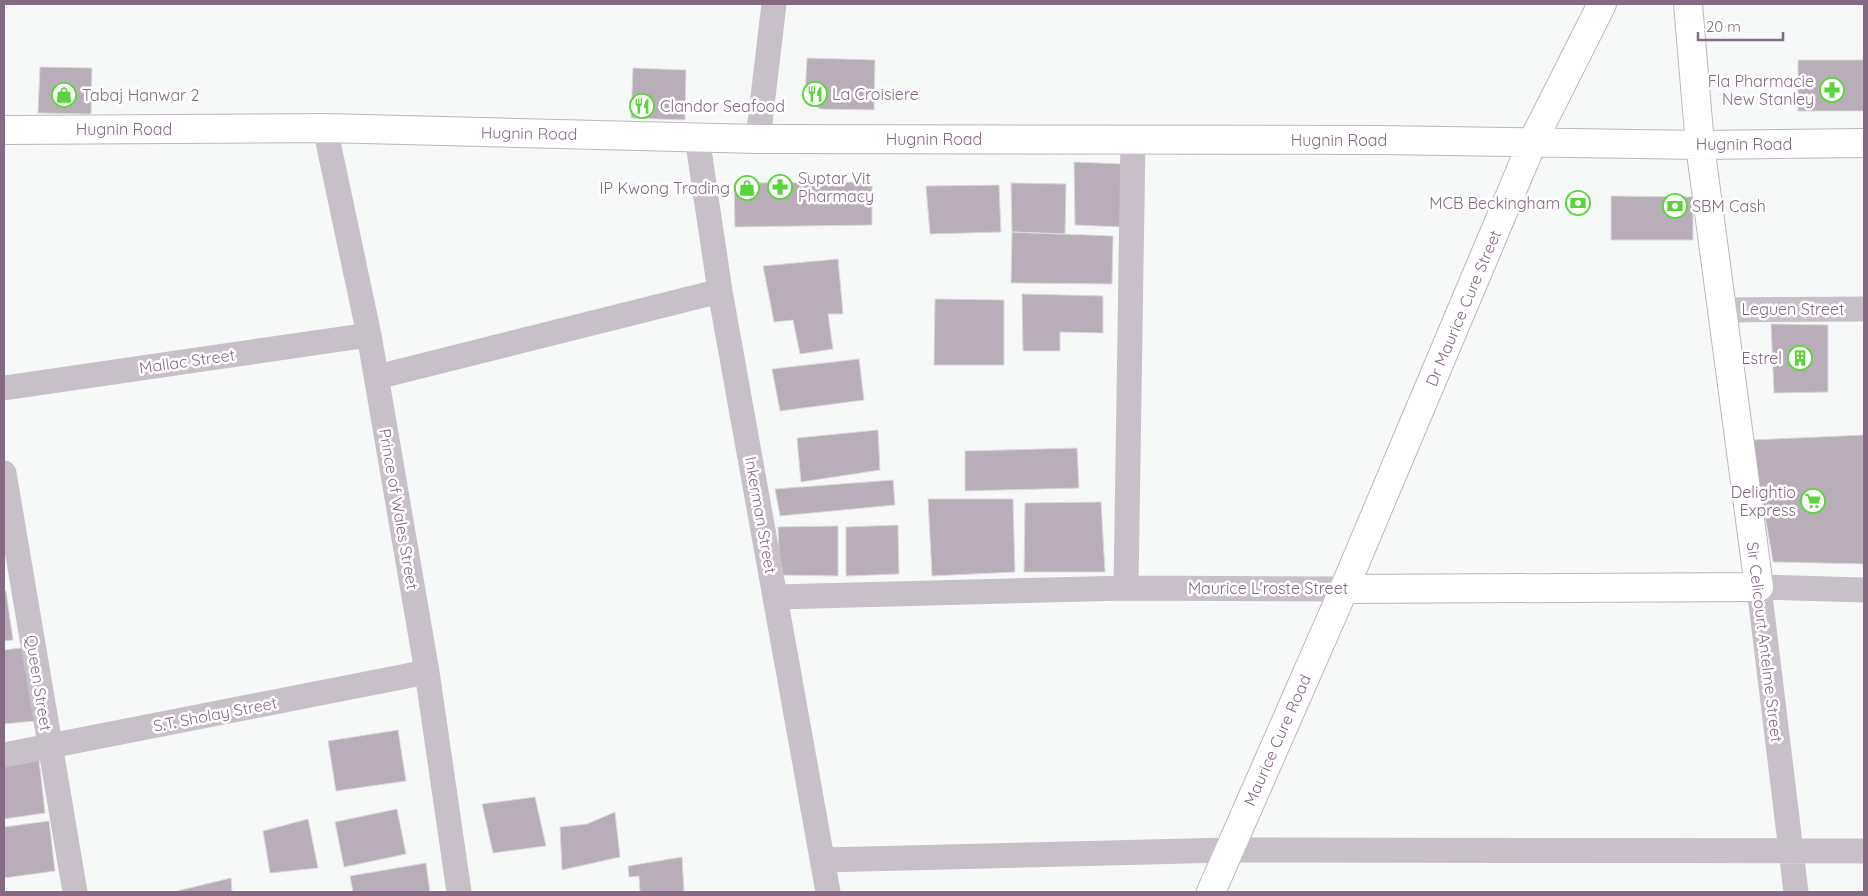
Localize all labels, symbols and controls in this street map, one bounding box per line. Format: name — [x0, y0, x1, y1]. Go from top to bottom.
scale bar — [1698, 10, 1783, 42]
text: 20 m — [1706, 17, 1741, 36]
place label: Fla Pharmacie New Stanley — [1708, 71, 1814, 109]
pharmacy icon: Fla Pharmacie New Stanley — [1819, 77, 1845, 103]
restaurant icon: La Croisiere — [802, 81, 828, 107]
shop icon: Tabaj Hanwar 2 — [51, 82, 77, 108]
place label: La Croisiere — [832, 84, 919, 104]
place label: Tabaj Hanwar 2 — [82, 85, 200, 105]
restaurant icon: Clandor Seafood — [629, 93, 655, 119]
place label: Clandor Seafood — [660, 96, 785, 116]
street label: Hugnin Road — [76, 119, 172, 139]
street label: Hugnin Road — [481, 122, 577, 144]
street label: Hugnin Road — [886, 129, 982, 149]
street label: Hugnin Road — [1291, 130, 1387, 150]
street label: Hugnin Road — [1696, 134, 1792, 154]
place label: Suptar Vit Pharmacy — [798, 168, 874, 206]
pharmacy icon: Suptar Vit Pharmacy — [767, 174, 793, 200]
shop icon: IP Kwong Trading — [734, 175, 760, 201]
place label: IP Kwong Trading — [600, 178, 730, 198]
bank icon: MCB Beckingham — [1565, 190, 1591, 216]
place label: MCB Beckingham — [1429, 193, 1560, 213]
bank icon: SBM Cash — [1662, 193, 1688, 219]
place label: SBM Cash — [1692, 196, 1766, 216]
street label: Dr Maurice Cure Street — [1421, 227, 1505, 389]
street label: Leguen Street — [1742, 299, 1844, 319]
street label: Mallac Street — [138, 344, 236, 378]
building icon: Estrel — [1787, 345, 1813, 371]
place label: Estrel — [1741, 348, 1782, 368]
street label: Prince of Wales Street — [375, 427, 423, 591]
street label: Inkerman Street — [741, 455, 781, 575]
place label: Delightio Express — [1731, 482, 1796, 520]
supermarket icon: Delightio Express — [1800, 488, 1826, 514]
street label: Sir Celicourt Antelme Street — [1743, 541, 1787, 743]
street label: Maurice L'roste Street — [1188, 578, 1348, 598]
street label: Queen Street — [22, 634, 56, 732]
street label: Maurice Cure Road — [1239, 671, 1315, 809]
street label: S.T. Sholay Street — [151, 692, 279, 736]

